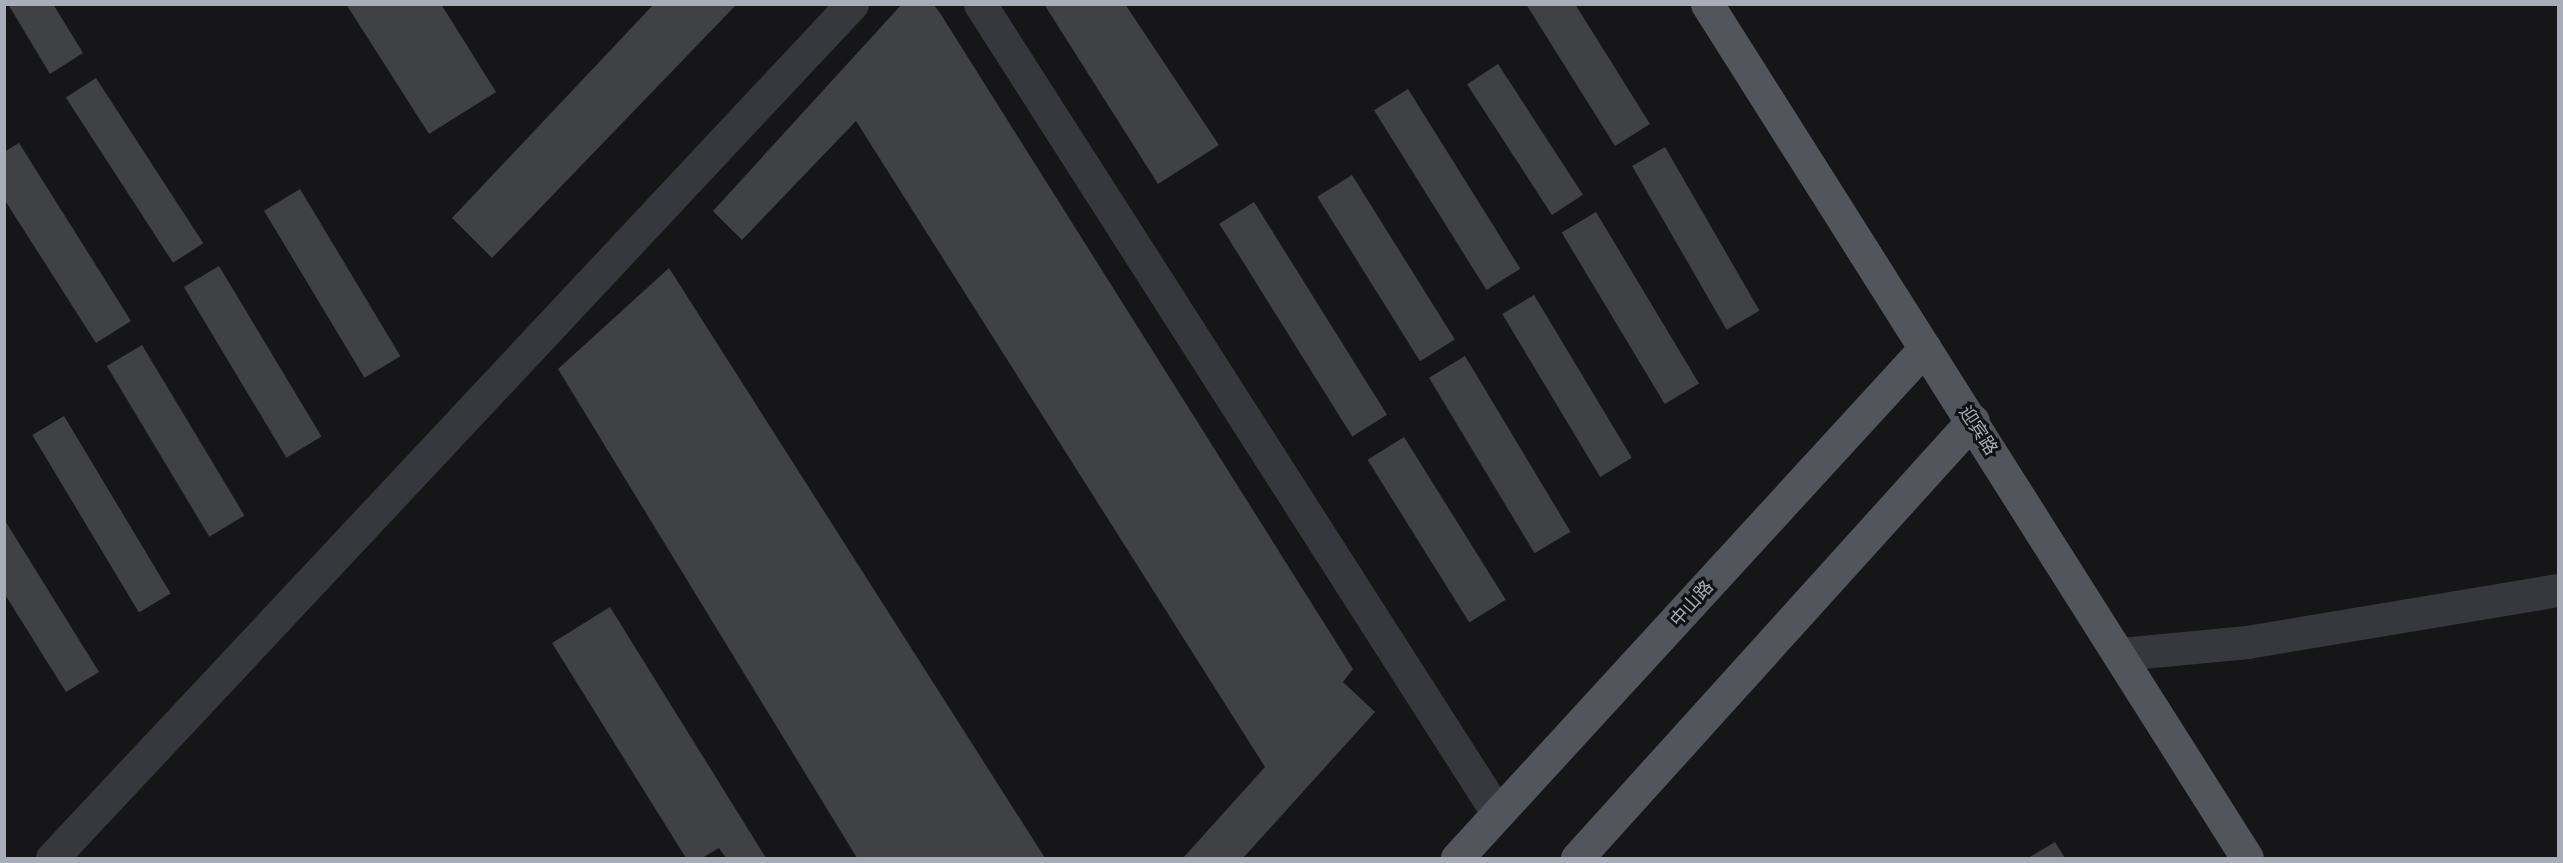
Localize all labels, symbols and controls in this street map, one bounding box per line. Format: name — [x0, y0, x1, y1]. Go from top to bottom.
street label: 迎宾路 — [1955, 401, 2003, 459]
street label: 中山路 — [1665, 576, 1717, 630]

